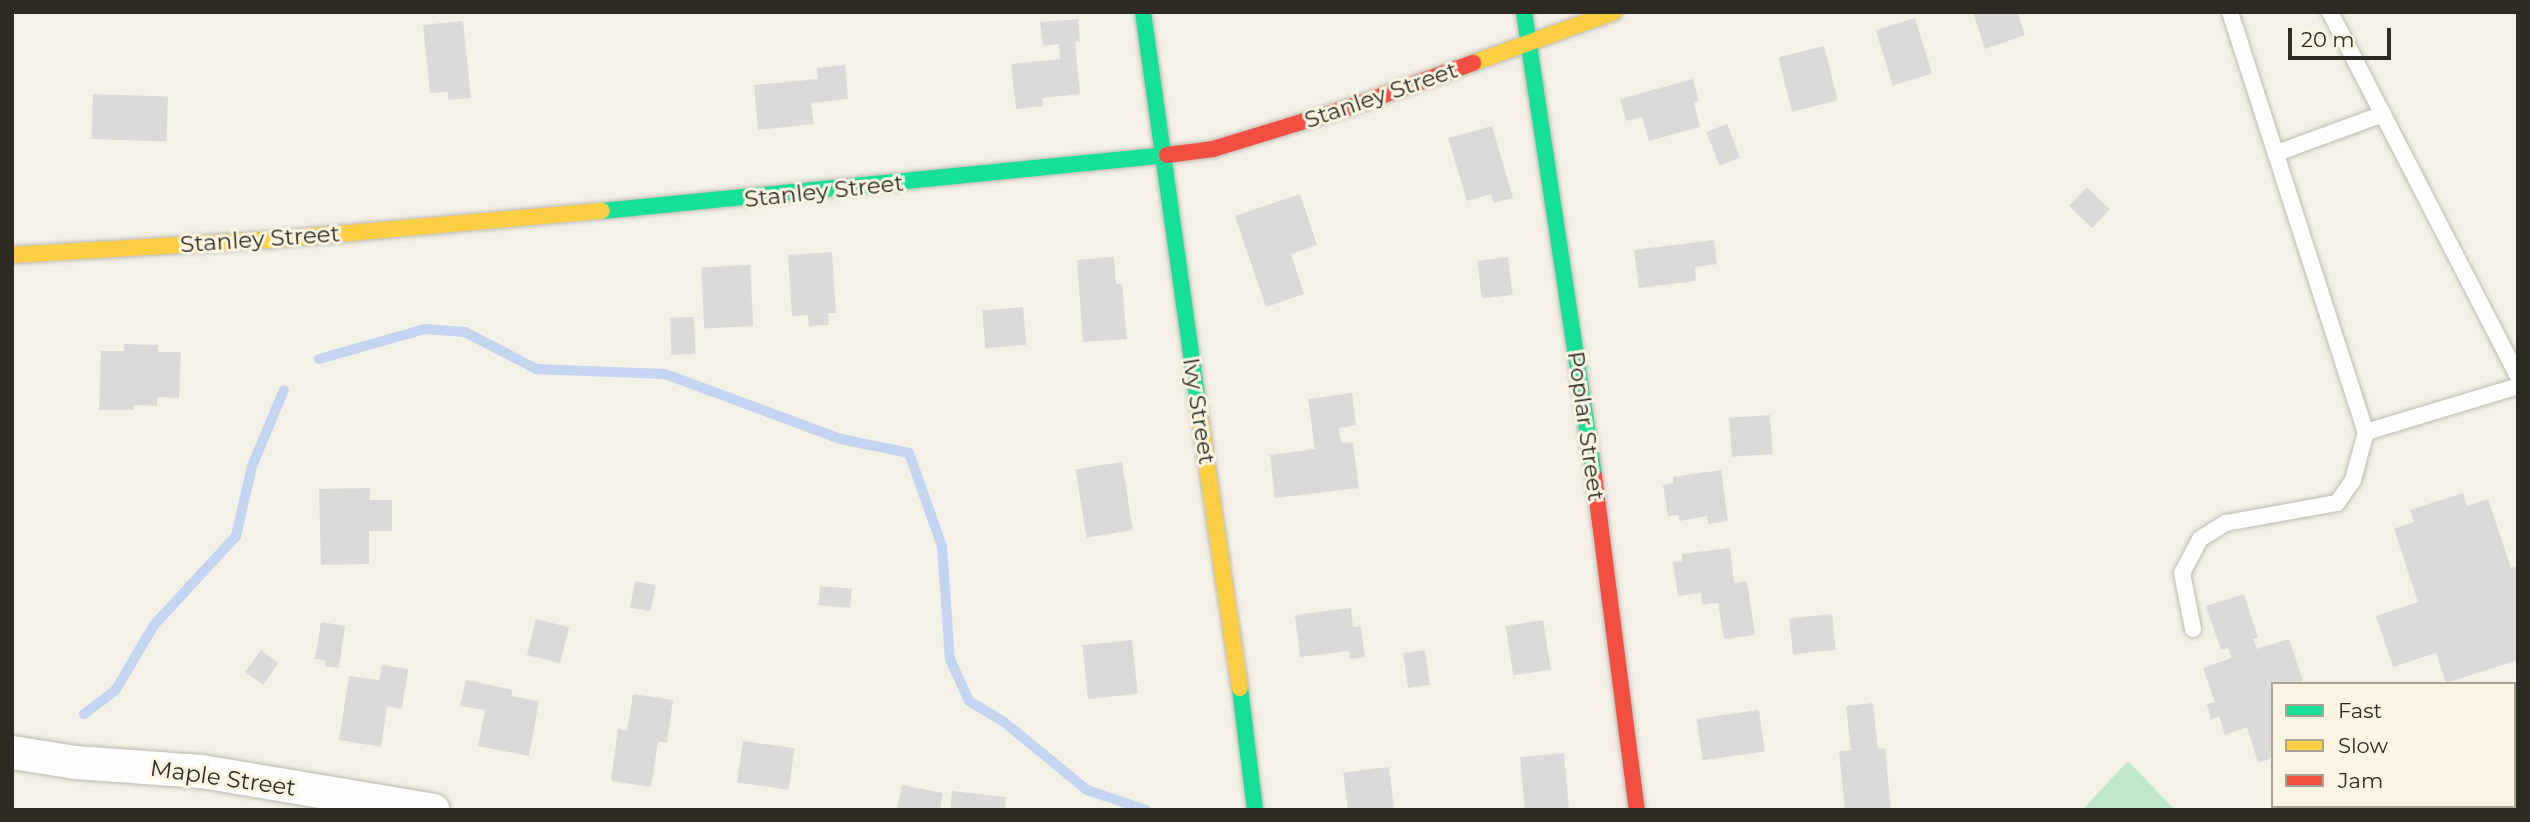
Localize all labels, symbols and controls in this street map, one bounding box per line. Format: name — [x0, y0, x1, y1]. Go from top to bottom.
scale bar — [2292, 14, 2395, 58]
text: 20 m — [2301, 27, 2355, 52]
street label: Stanley Street — [1301, 56, 1461, 134]
street label: Stanley Street — [743, 169, 905, 213]
street label: Stanley Street — [179, 220, 341, 258]
street label: Poplar Street — [1562, 349, 1610, 503]
street label: Ivy Street — [1177, 356, 1221, 466]
legend — [2271, 682, 2516, 808]
text: Fast — [2338, 698, 2382, 723]
text: Slow — [2338, 733, 2388, 758]
street label: Maple Street — [148, 754, 298, 802]
text: Jam — [2338, 768, 2383, 793]

